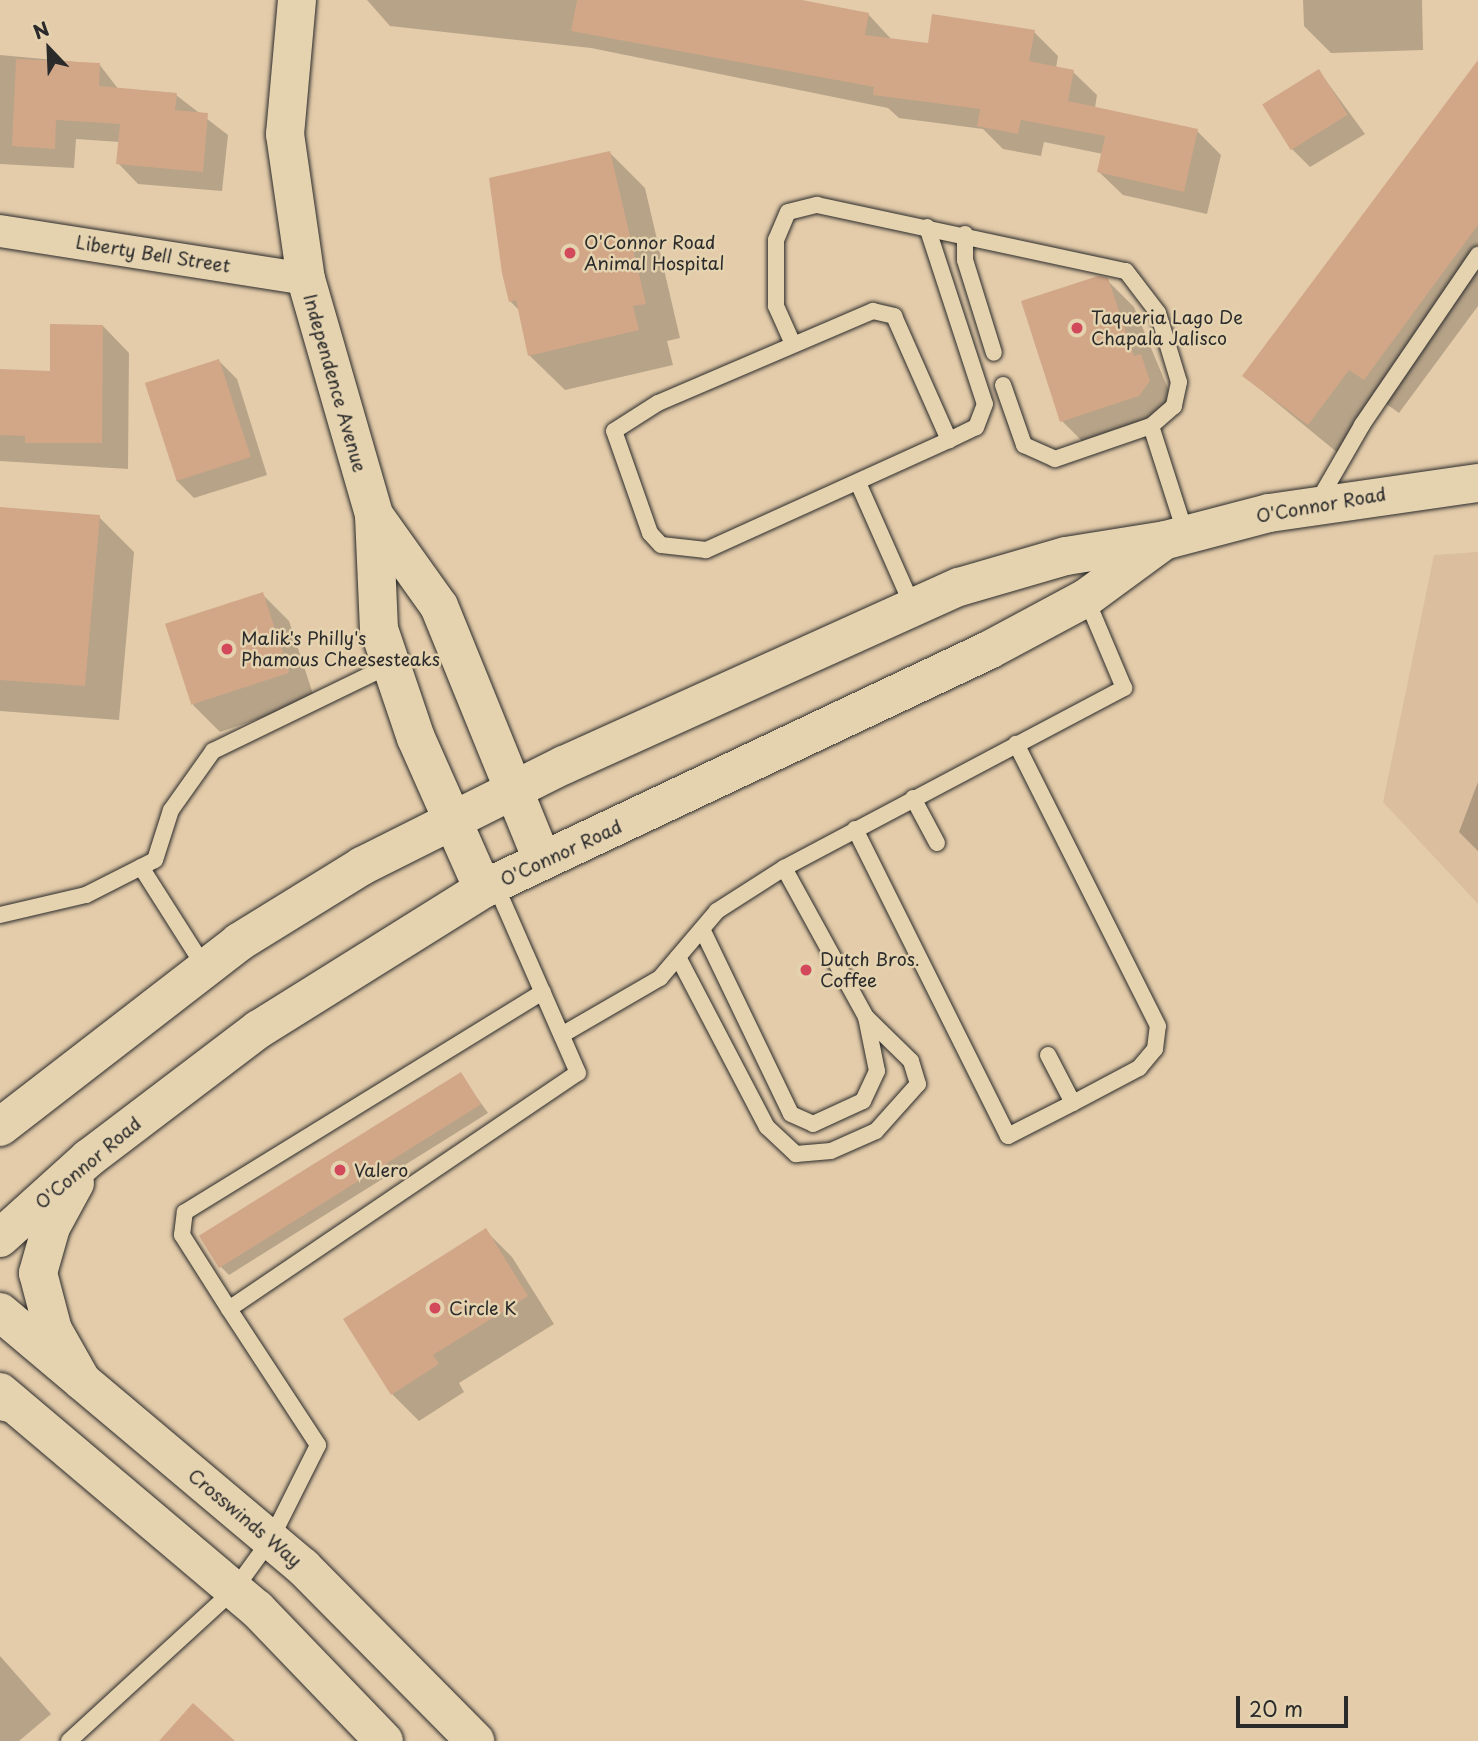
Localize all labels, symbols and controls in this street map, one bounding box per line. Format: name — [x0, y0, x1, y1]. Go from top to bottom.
north arrow — [14, 14, 84, 84]
text: N — [28, 14, 53, 45]
street label: Liberty Bell Street — [73, 231, 233, 277]
place label: O'Connor Road Animal Hospital — [584, 232, 725, 274]
marker: O'Connor Road Animal Hospital — [562, 245, 578, 261]
street label: Independence Avenue — [299, 291, 371, 475]
place label: Taqueria Lago De Chapala Jalisco — [1091, 307, 1243, 350]
marker: Taqueria Lago De Chapala Jalisco — [1069, 320, 1085, 336]
street label: O'Connor Road — [1254, 483, 1388, 527]
place label: Malik's Philly's Phamous Cheesesteaks — [241, 628, 440, 670]
marker: Malik's Philly's Phamous Cheesesteaks — [219, 641, 235, 657]
street label: O'Connor Road — [497, 815, 625, 891]
place label: Dutch Bros. Coffee — [820, 949, 921, 992]
marker: Dutch Bros. Coffee — [798, 962, 814, 978]
street label: O'Connor Road — [31, 1112, 145, 1214]
place label: Valero — [354, 1159, 408, 1181]
marker: Valero — [332, 1162, 348, 1178]
place label: Circle K — [449, 1297, 519, 1319]
marker: Circle K — [427, 1300, 443, 1316]
street label: Crosswinds Way — [184, 1465, 306, 1571]
scale bar — [1240, 1682, 1352, 1726]
text: 20 m — [1249, 1692, 1303, 1724]

